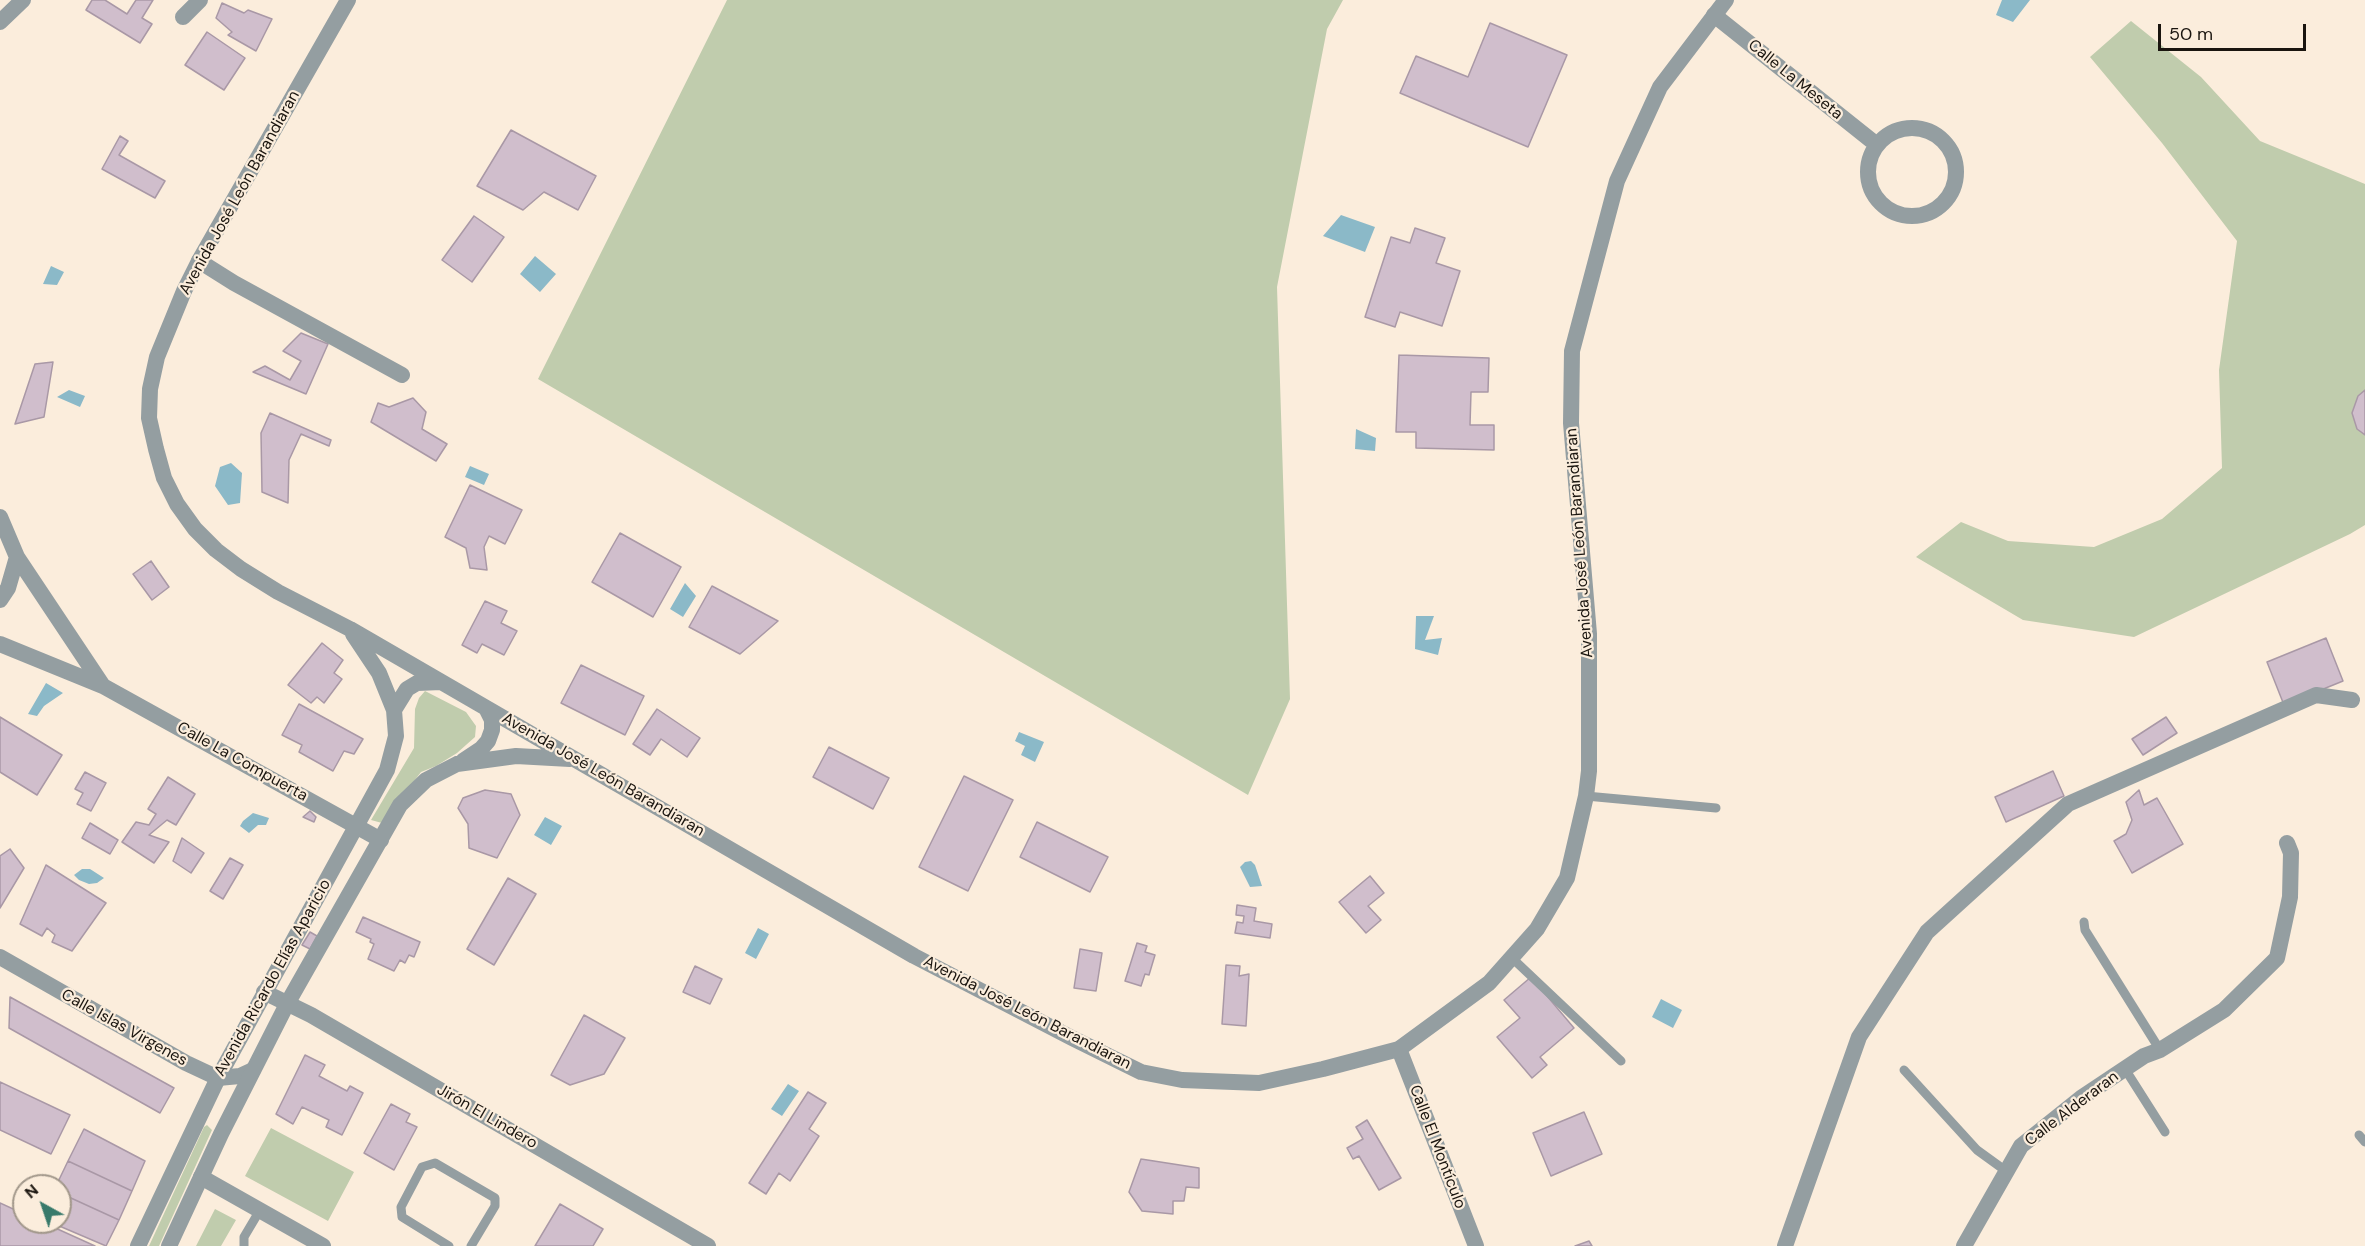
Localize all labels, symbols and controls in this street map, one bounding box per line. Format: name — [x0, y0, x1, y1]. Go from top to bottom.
scale bar — [2161, 12, 2310, 50]
text: 50 m — [2169, 22, 2213, 46]
street label: Calle La Meseta — [1744, 36, 1846, 124]
street label: Avenida José León Barandiaran — [176, 88, 304, 298]
street label: Avenida José León Barandiaran — [1562, 427, 1598, 659]
street label: Avenida José León Barandiaran — [498, 709, 708, 841]
street label: Calle La Compuerta — [173, 718, 311, 806]
street label: Avenida Ricardo Elías Aparicio — [211, 876, 335, 1080]
street label: Avenida José León Barandiaran — [920, 952, 1134, 1074]
street label: Calle Islas Virgenes — [58, 985, 190, 1071]
street label: Calle Alderaran — [2021, 1068, 2123, 1150]
street label: Jirón El Lindero — [433, 1080, 541, 1154]
street label: Calle El Montículo — [1405, 1082, 1469, 1212]
north arrow — [12, 1174, 72, 1234]
text: N — [20, 1180, 43, 1203]

